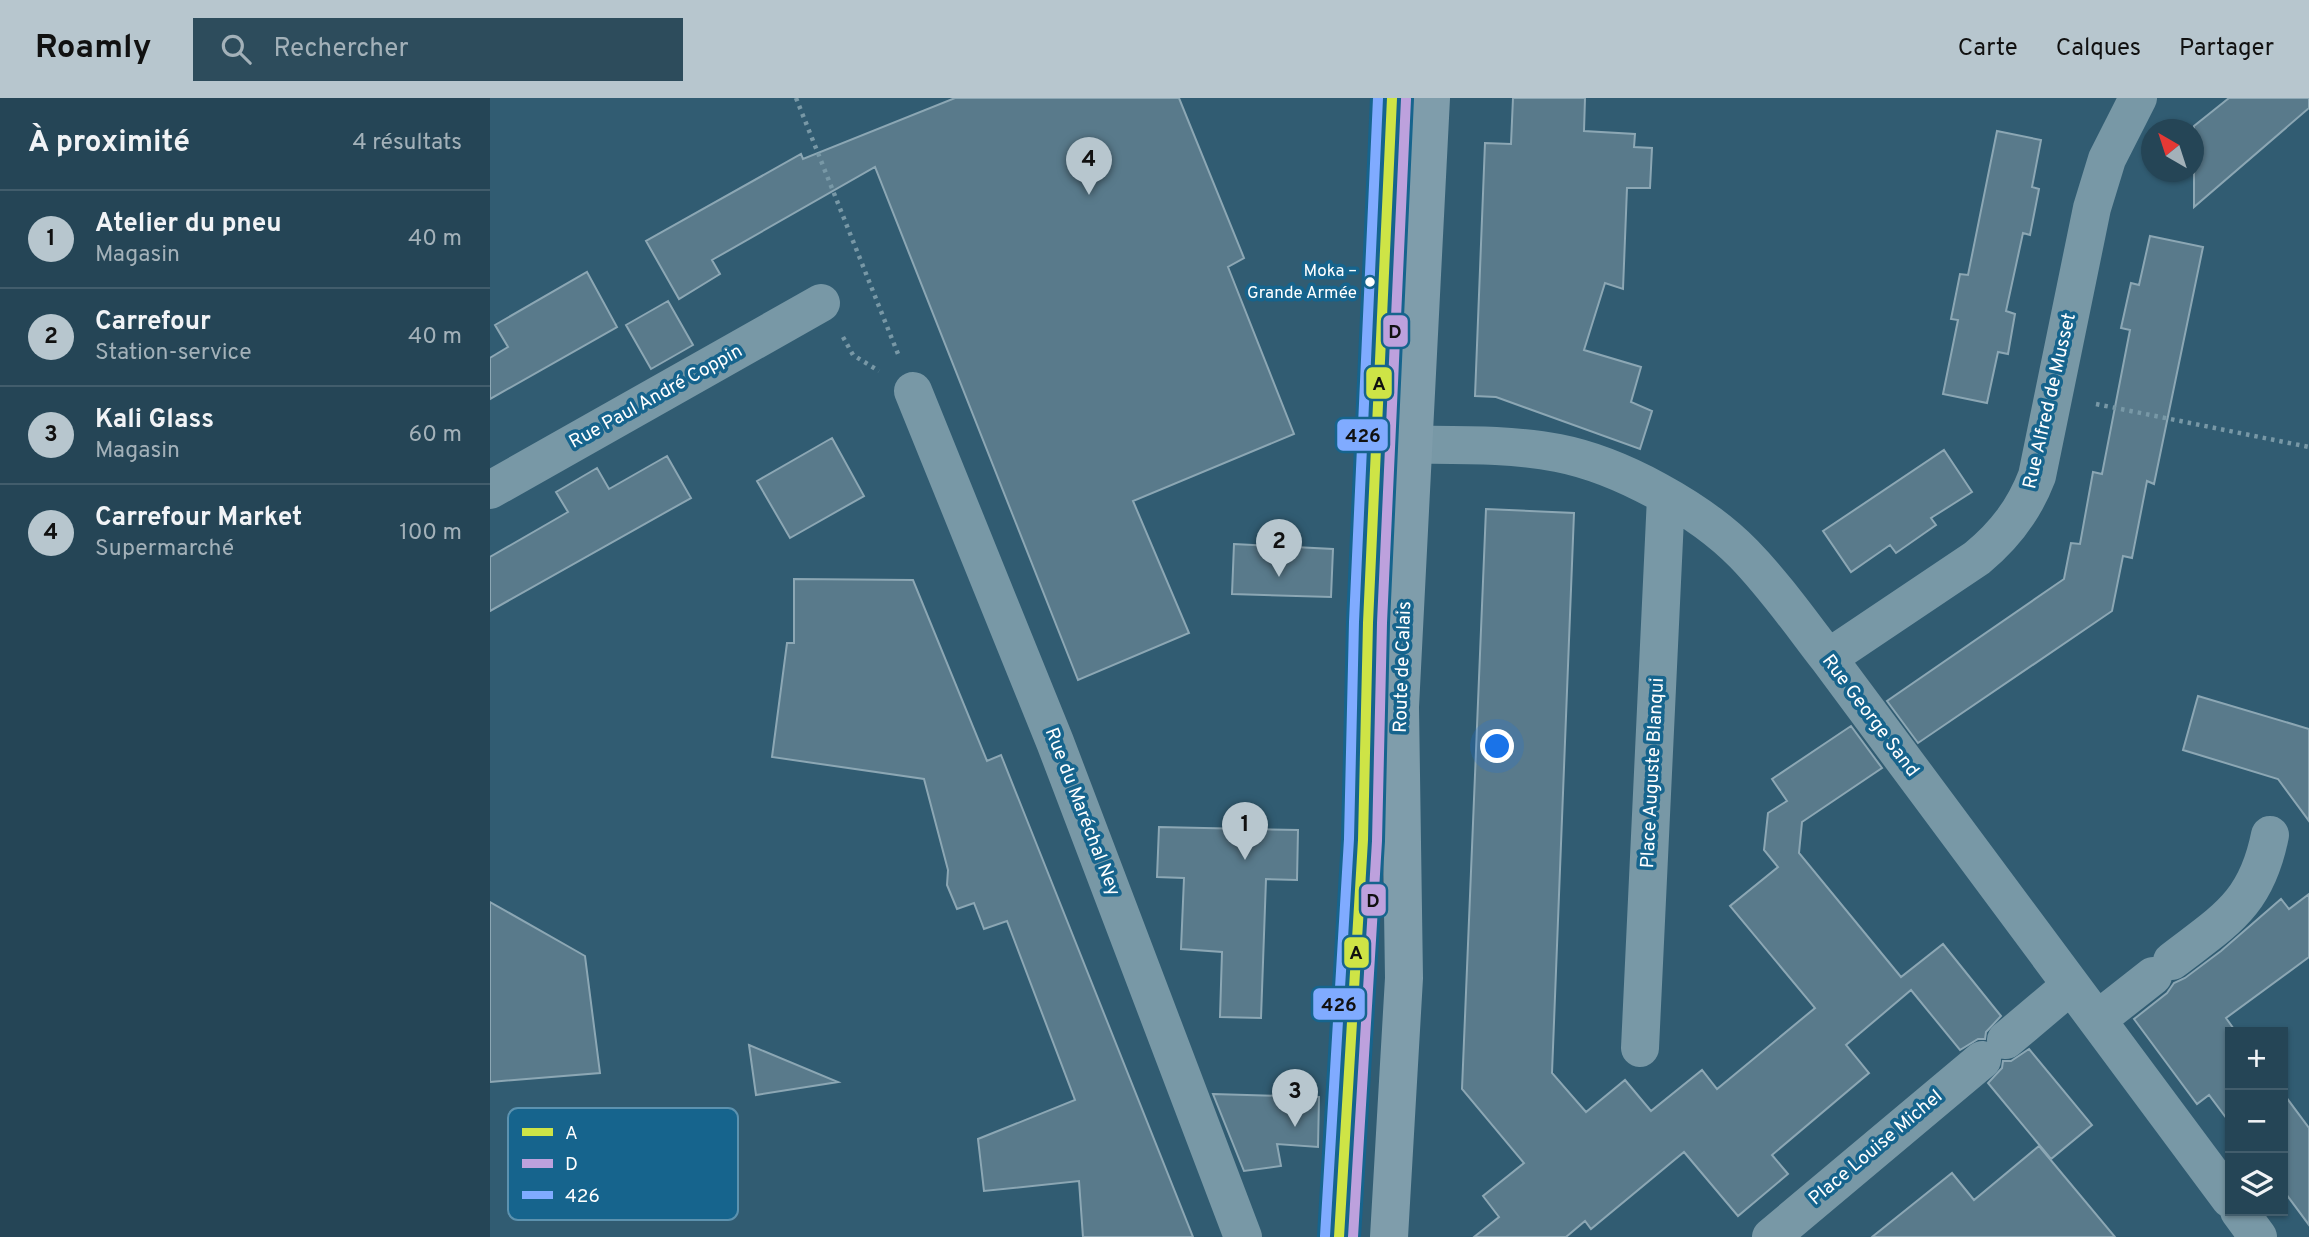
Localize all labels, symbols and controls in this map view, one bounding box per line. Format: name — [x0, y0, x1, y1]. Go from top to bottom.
search box — [193, 18, 683, 81]
text: Roamly — [35, 28, 151, 70]
icon: search — [217, 30, 255, 68]
text: Rechercher — [273, 33, 409, 66]
text: Carte — [1958, 34, 2018, 64]
text: Calques — [2056, 34, 2141, 64]
text: Partager — [2179, 34, 2274, 64]
north arrow — [2141, 119, 2204, 182]
text: À proximité — [28, 125, 190, 162]
text: 4 résultats — [353, 129, 462, 158]
pin: 4 — [1066, 137, 1112, 195]
text: Atelier du pneu — [95, 208, 282, 241]
text: 1 — [46, 225, 56, 254]
text: 40 m — [408, 225, 462, 254]
text: Magasin — [95, 241, 180, 270]
place label: Moka – Grande Armée — [1247, 261, 1357, 305]
marker: Moka – Grande Armée — [1363, 275, 1377, 289]
text: Carrefour — [95, 306, 211, 339]
street label: Rue Alfred de Musset — [2018, 311, 2082, 491]
line badge: D — [1382, 314, 1409, 348]
text: D — [1388, 321, 1402, 345]
text: 2 — [44, 323, 58, 352]
text: 40 m — [408, 323, 462, 352]
text: Station-service — [95, 339, 252, 368]
street label: Rue Paul André Coppin — [565, 339, 747, 455]
line badge: A — [1365, 366, 1393, 400]
text: A — [1372, 373, 1386, 397]
text: Kali Glass — [95, 404, 214, 437]
line badge: 426 — [1336, 418, 1389, 452]
text: 3 — [44, 421, 58, 450]
text: 60 m — [409, 421, 462, 450]
text: 426 — [1345, 425, 1381, 449]
text: Magasin — [95, 437, 180, 466]
text: Carrefour Market — [95, 502, 302, 535]
text: 4 — [44, 519, 58, 548]
text: 100 m — [399, 519, 462, 548]
pin: 2 — [1256, 519, 1302, 577]
text: Supermarché — [95, 535, 234, 564]
street label: Route de Calais — [1389, 601, 1417, 733]
street label: Rue George Sand — [1816, 650, 1924, 782]
street label: Place Auguste Blanqui — [1636, 677, 1670, 869]
street label: Rue du Maréchal Ney — [1039, 724, 1125, 900]
your location — [1480, 729, 1514, 763]
pin: 1 — [1222, 802, 1268, 860]
line badge: D — [1360, 883, 1387, 917]
text: D — [1366, 890, 1380, 914]
line badge: A — [1343, 936, 1370, 969]
text: A — [1349, 942, 1363, 966]
line badge: 426 — [1312, 987, 1366, 1021]
text: 426 — [1321, 994, 1357, 1018]
map controls — [2225, 1027, 2288, 1216]
button: + — [2225, 1027, 2288, 1090]
pin: 3 — [1272, 1069, 1318, 1127]
street label: Place Louise Michel — [1804, 1085, 1948, 1211]
button: − — [2225, 1090, 2288, 1153]
legend — [508, 1108, 738, 1220]
text: A — [565, 1122, 578, 1146]
text: D — [565, 1153, 578, 1177]
button: layers — [2225, 1153, 2288, 1216]
text: 426 — [565, 1185, 600, 1209]

